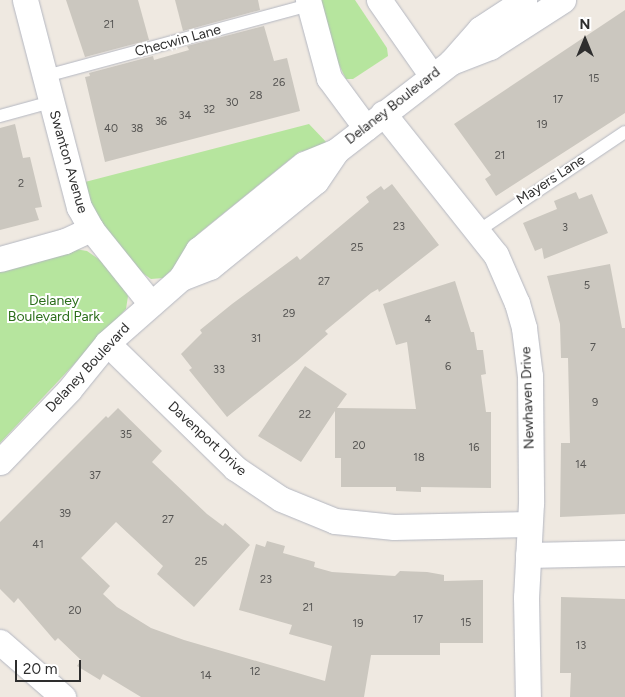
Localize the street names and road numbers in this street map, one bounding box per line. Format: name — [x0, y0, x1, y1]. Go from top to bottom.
street label: Checwin Lane — [133, 21, 223, 61]
street label: Delaney Boulevard — [342, 64, 444, 148]
street label: Swanton Avenue — [45, 109, 91, 215]
street label: Mayers Lane — [514, 152, 588, 208]
street label: Delaney Boulevard — [42, 320, 134, 416]
street label: Newhaven Drive — [518, 346, 538, 450]
street label: Davenport Drive — [164, 398, 250, 480]

